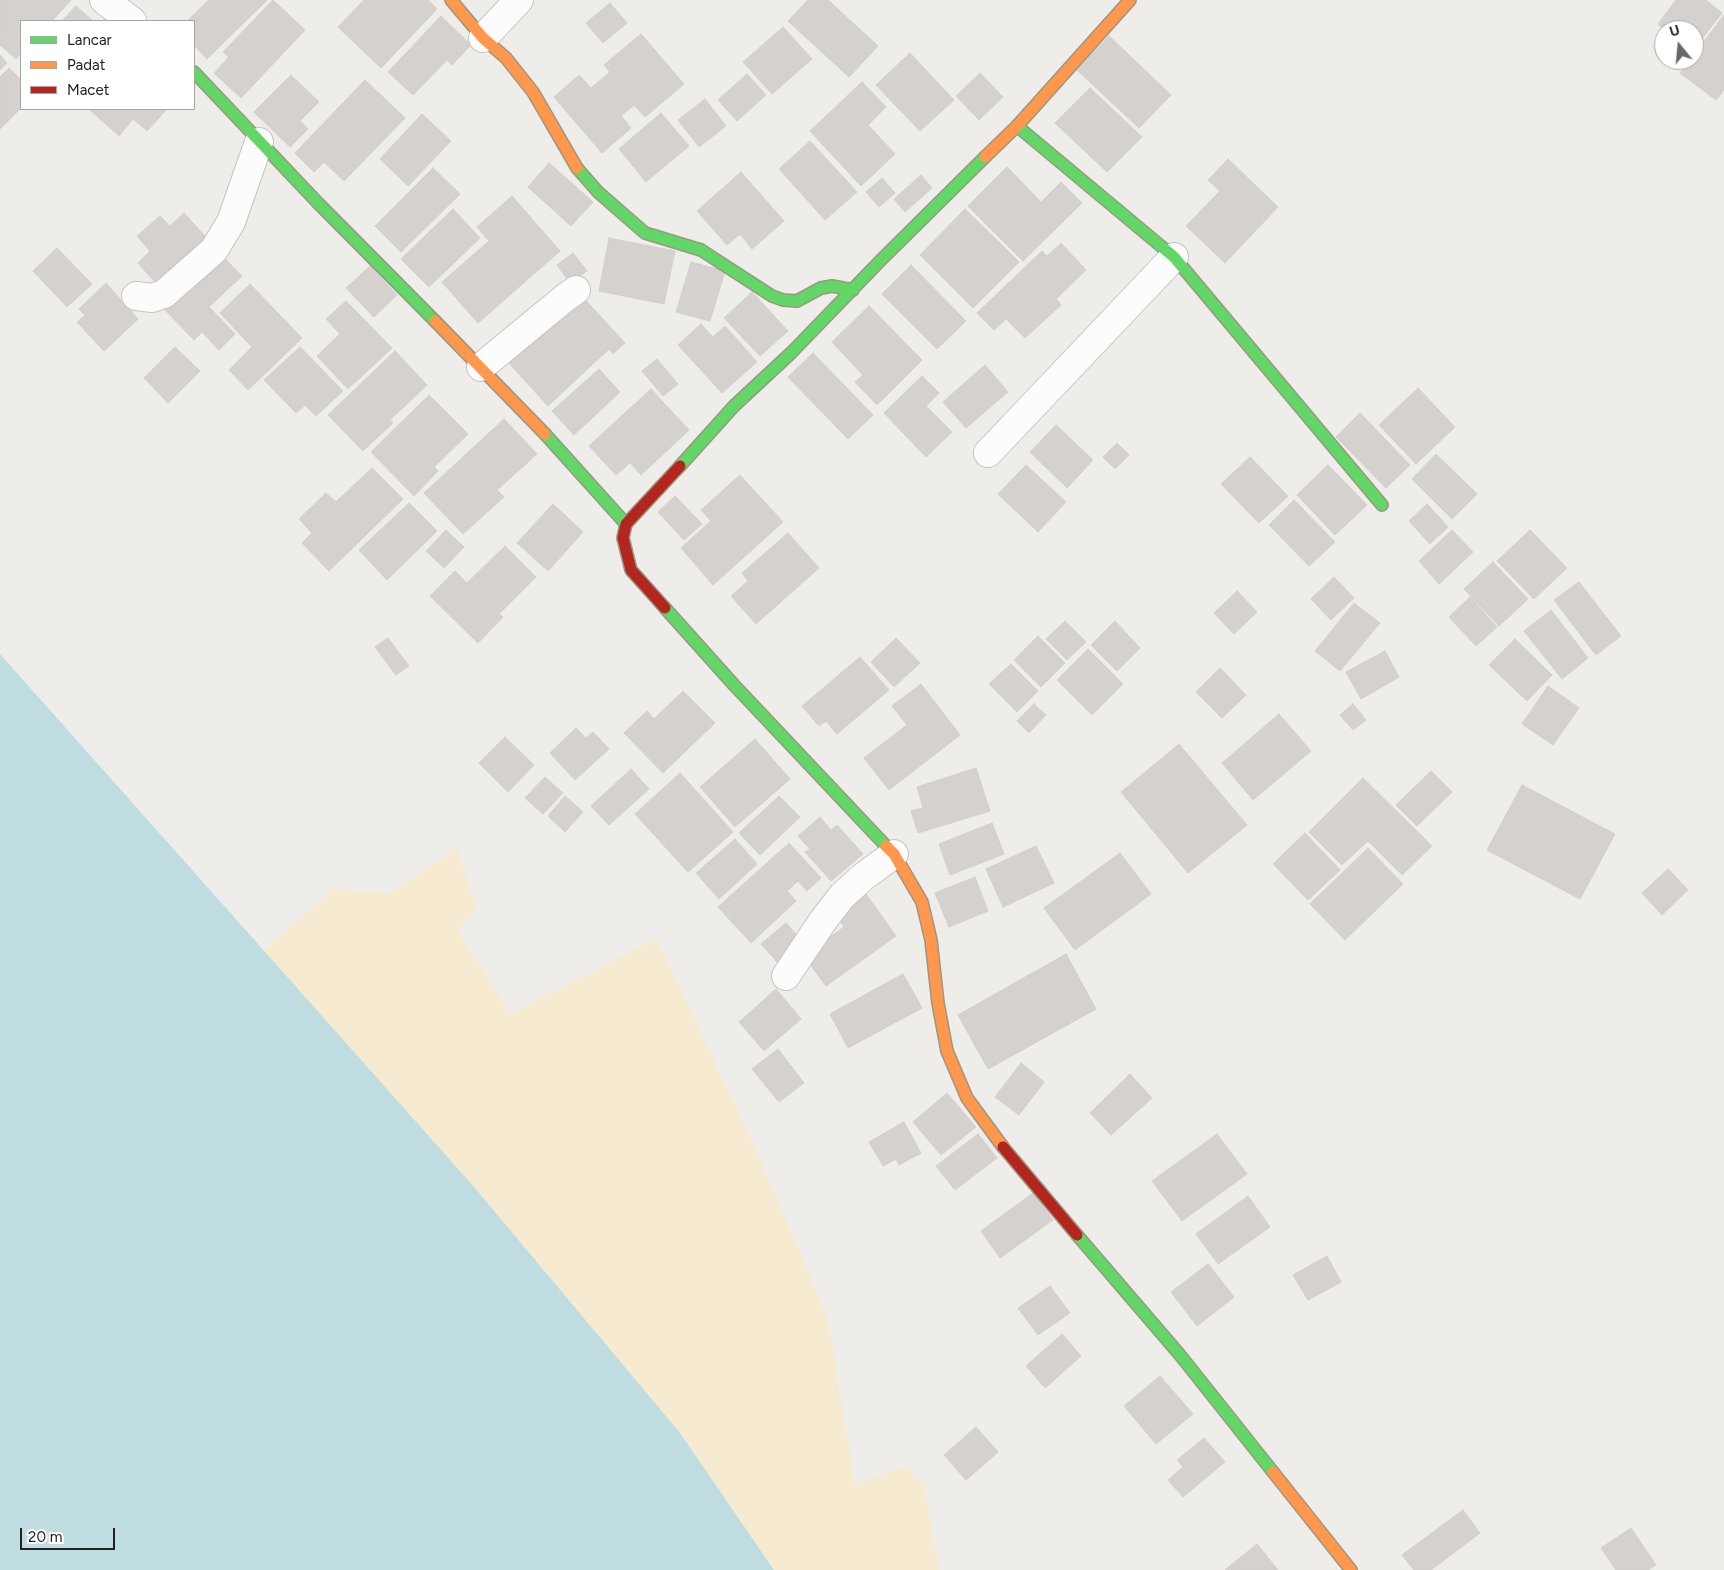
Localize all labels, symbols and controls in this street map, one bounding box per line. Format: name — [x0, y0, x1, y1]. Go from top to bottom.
legend — [20, 20, 195, 110]
north arrow — [1654, 20, 1704, 70]
text: U — [1668, 22, 1682, 41]
text: Lancar — [67, 31, 112, 49]
text: Padat — [67, 56, 105, 74]
text: Macet — [67, 81, 109, 99]
scale bar — [22, 1518, 118, 1550]
text: 20 m — [28, 1528, 62, 1546]

